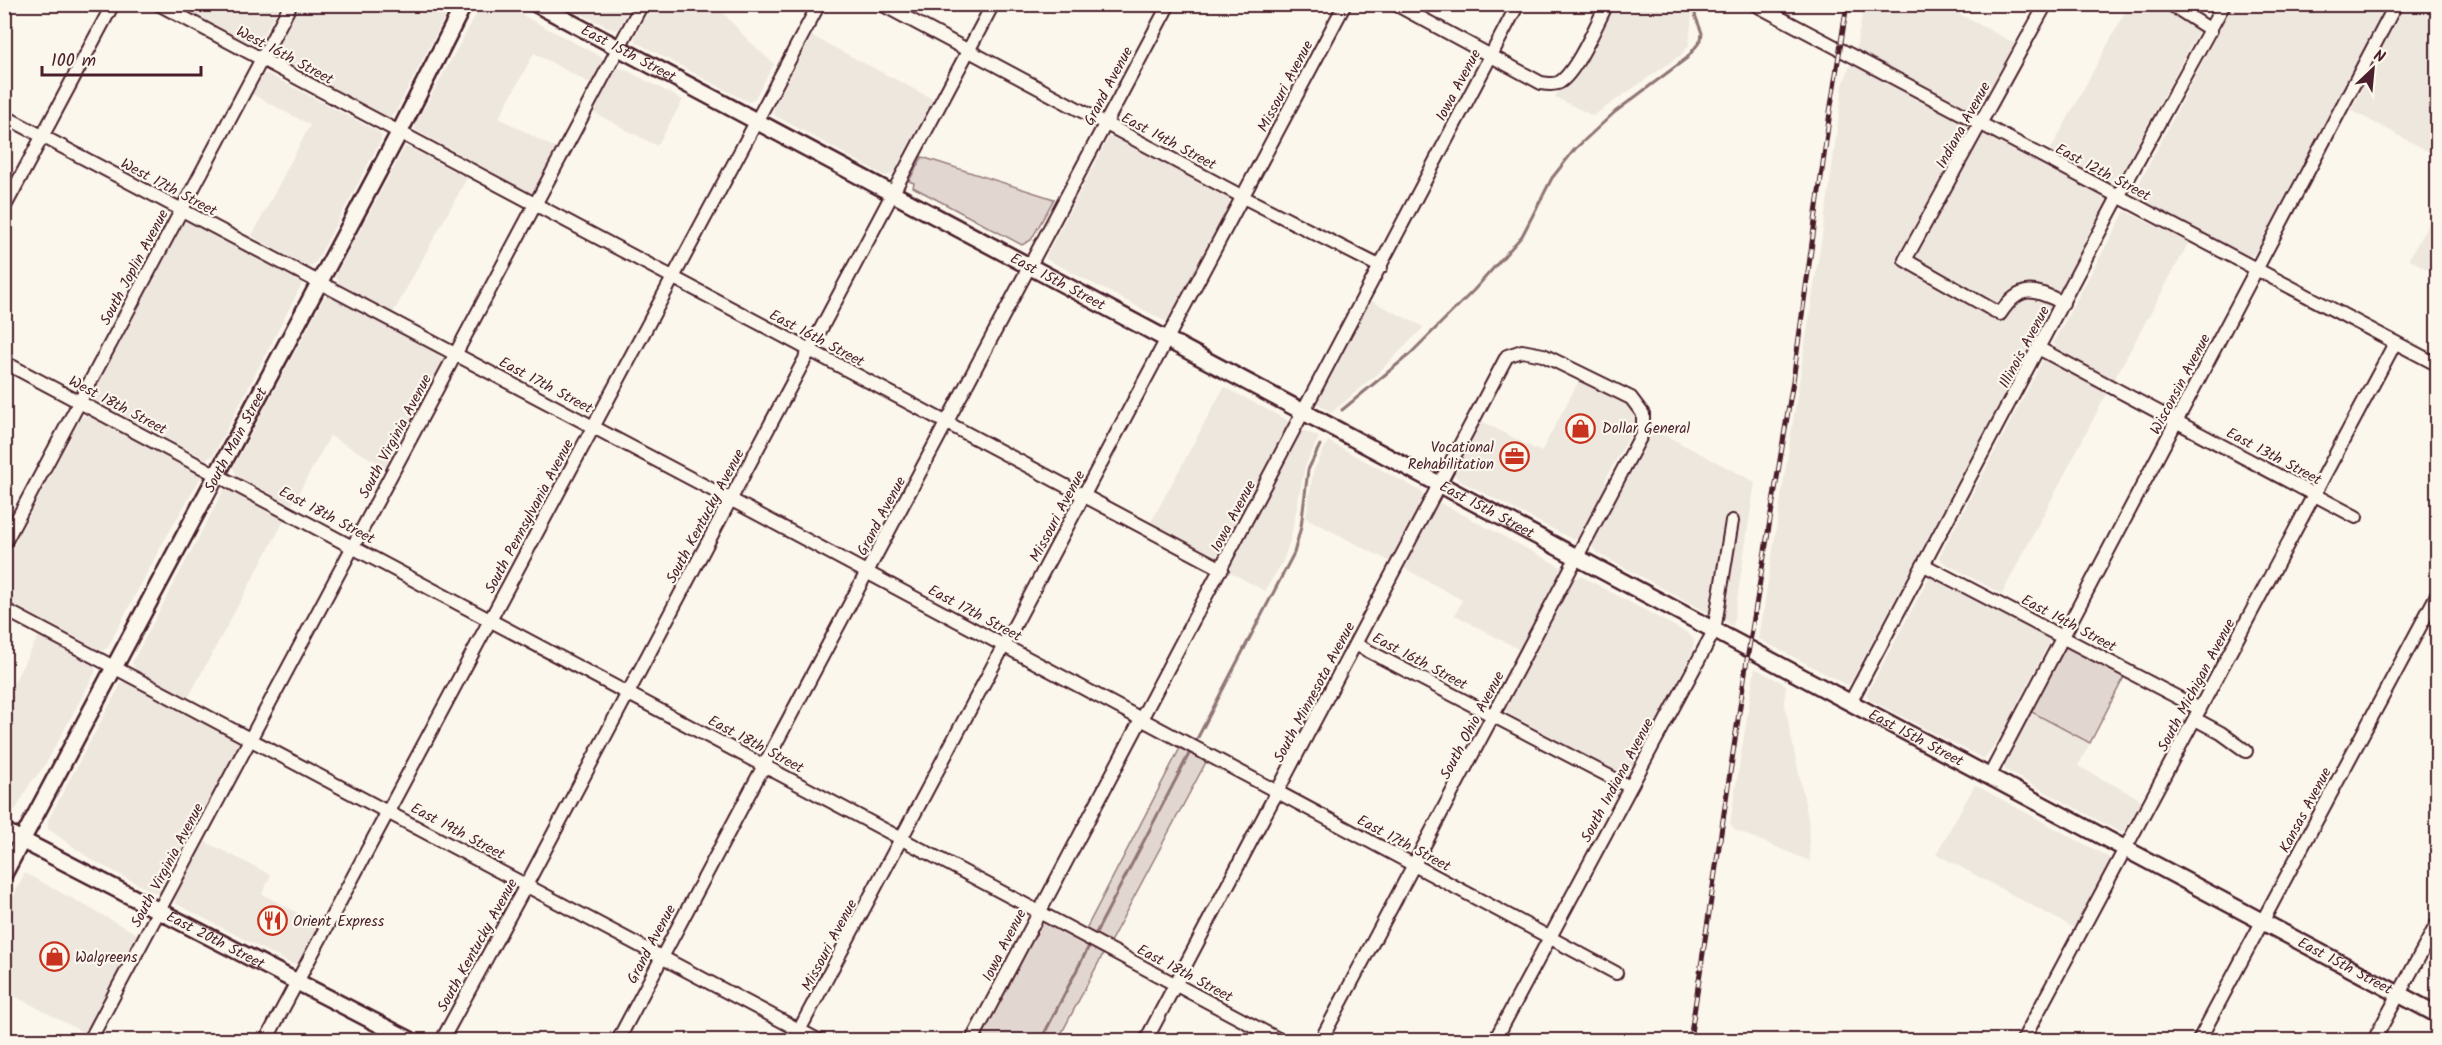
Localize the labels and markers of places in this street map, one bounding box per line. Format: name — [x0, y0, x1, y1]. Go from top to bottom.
shop icon: Dollar General — [1565, 412, 1597, 444]
place label: Dollar General — [1602, 417, 1690, 441]
place label: Vocational Rehabilitation — [1408, 436, 1494, 477]
office icon: Vocational Rehabilitation — [1499, 440, 1531, 472]
restaurant icon: Orient Express — [256, 905, 288, 937]
place label: Orient Express — [293, 910, 385, 934]
shop icon: Walgreens — [38, 941, 70, 973]
place label: Walgreens — [75, 946, 138, 970]

